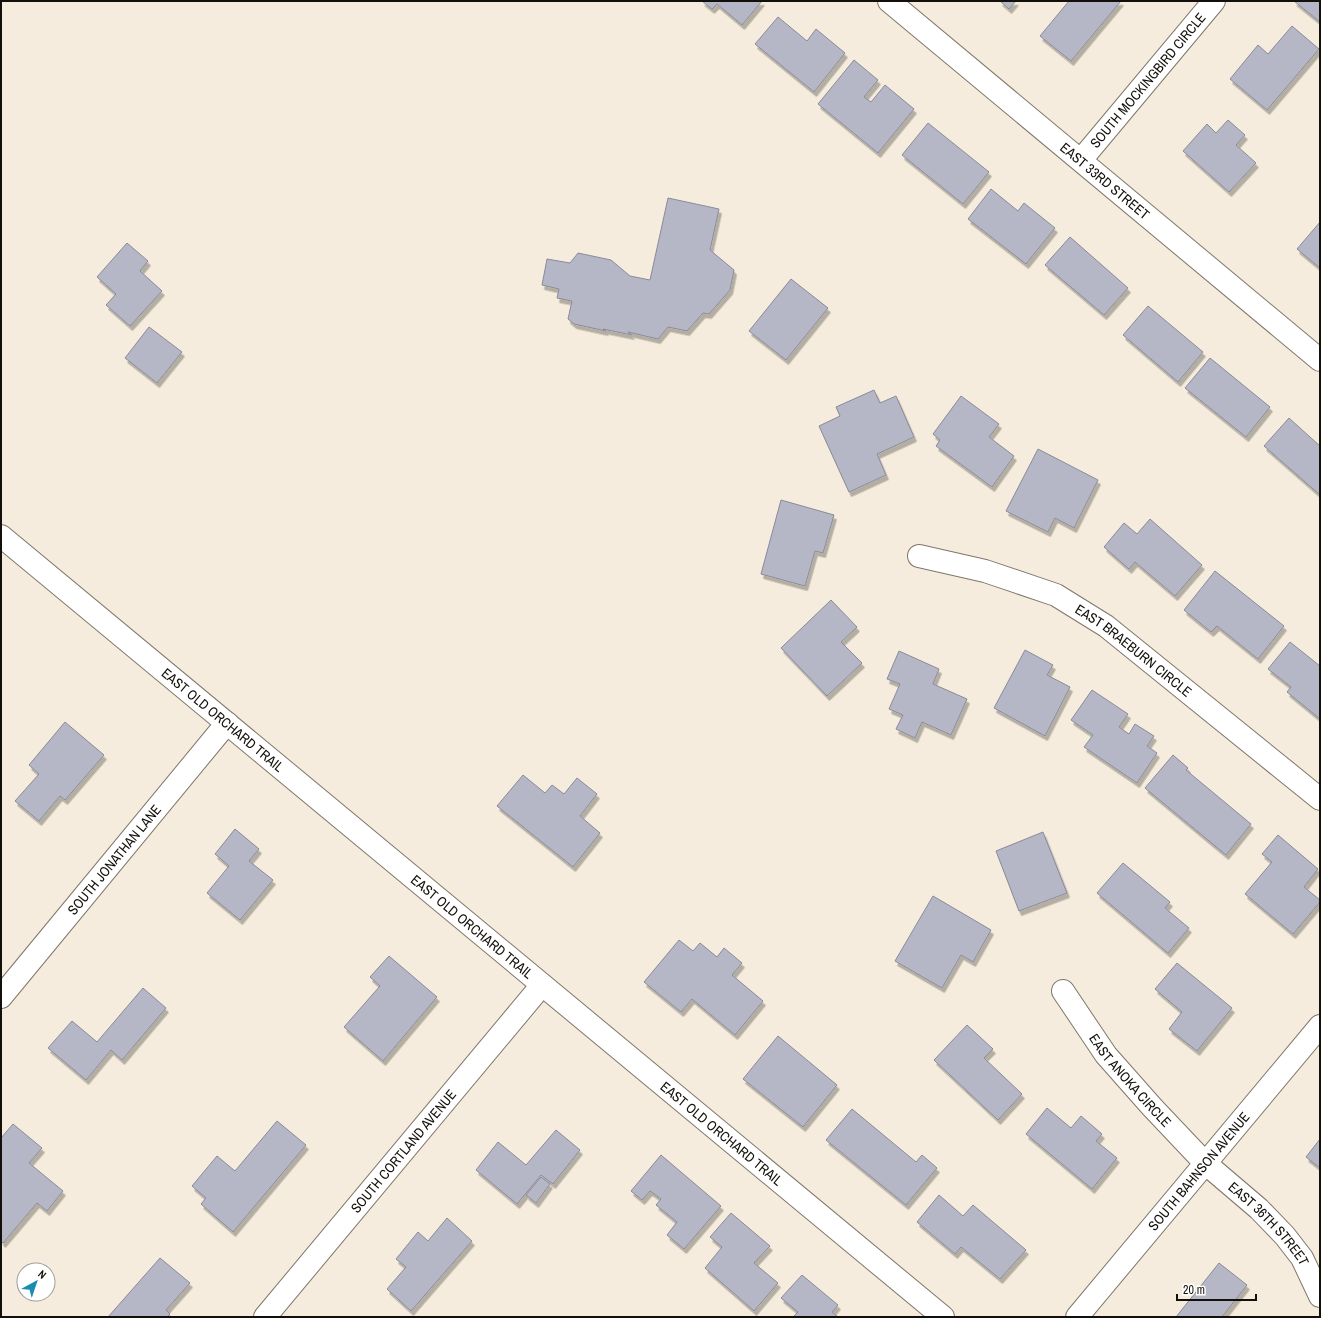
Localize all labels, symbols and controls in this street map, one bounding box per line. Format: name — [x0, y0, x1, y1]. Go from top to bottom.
street label: SOUTH MOCKINGBIRD CIRCLE — [1086, 9, 1210, 152]
street label: EAST 33RD STREET — [1057, 138, 1153, 223]
street label: EAST BRAEBURN CIRCLE — [1072, 600, 1195, 701]
street label: EAST OLD ORCHARD TRAIL — [158, 664, 288, 776]
street label: SOUTH JONATHAN LANE — [63, 801, 165, 919]
street label: EAST OLD ORCHARD TRAIL — [407, 871, 537, 983]
street label: EAST ANOKA CIRCLE — [1085, 1030, 1175, 1131]
street label: EAST OLD ORCHARD TRAIL — [657, 1077, 787, 1190]
street label: SOUTH CORTLAND AVENUE — [347, 1086, 460, 1217]
street label: SOUTH BAHNSON AVENUE — [1144, 1108, 1254, 1234]
street label: EAST 36TH STREET — [1225, 1178, 1313, 1268]
north arrow — [16, 1262, 56, 1302]
text: N — [35, 1267, 49, 1282]
scale bar — [1177, 1276, 1256, 1302]
text: 20 m — [1183, 1282, 1205, 1298]

